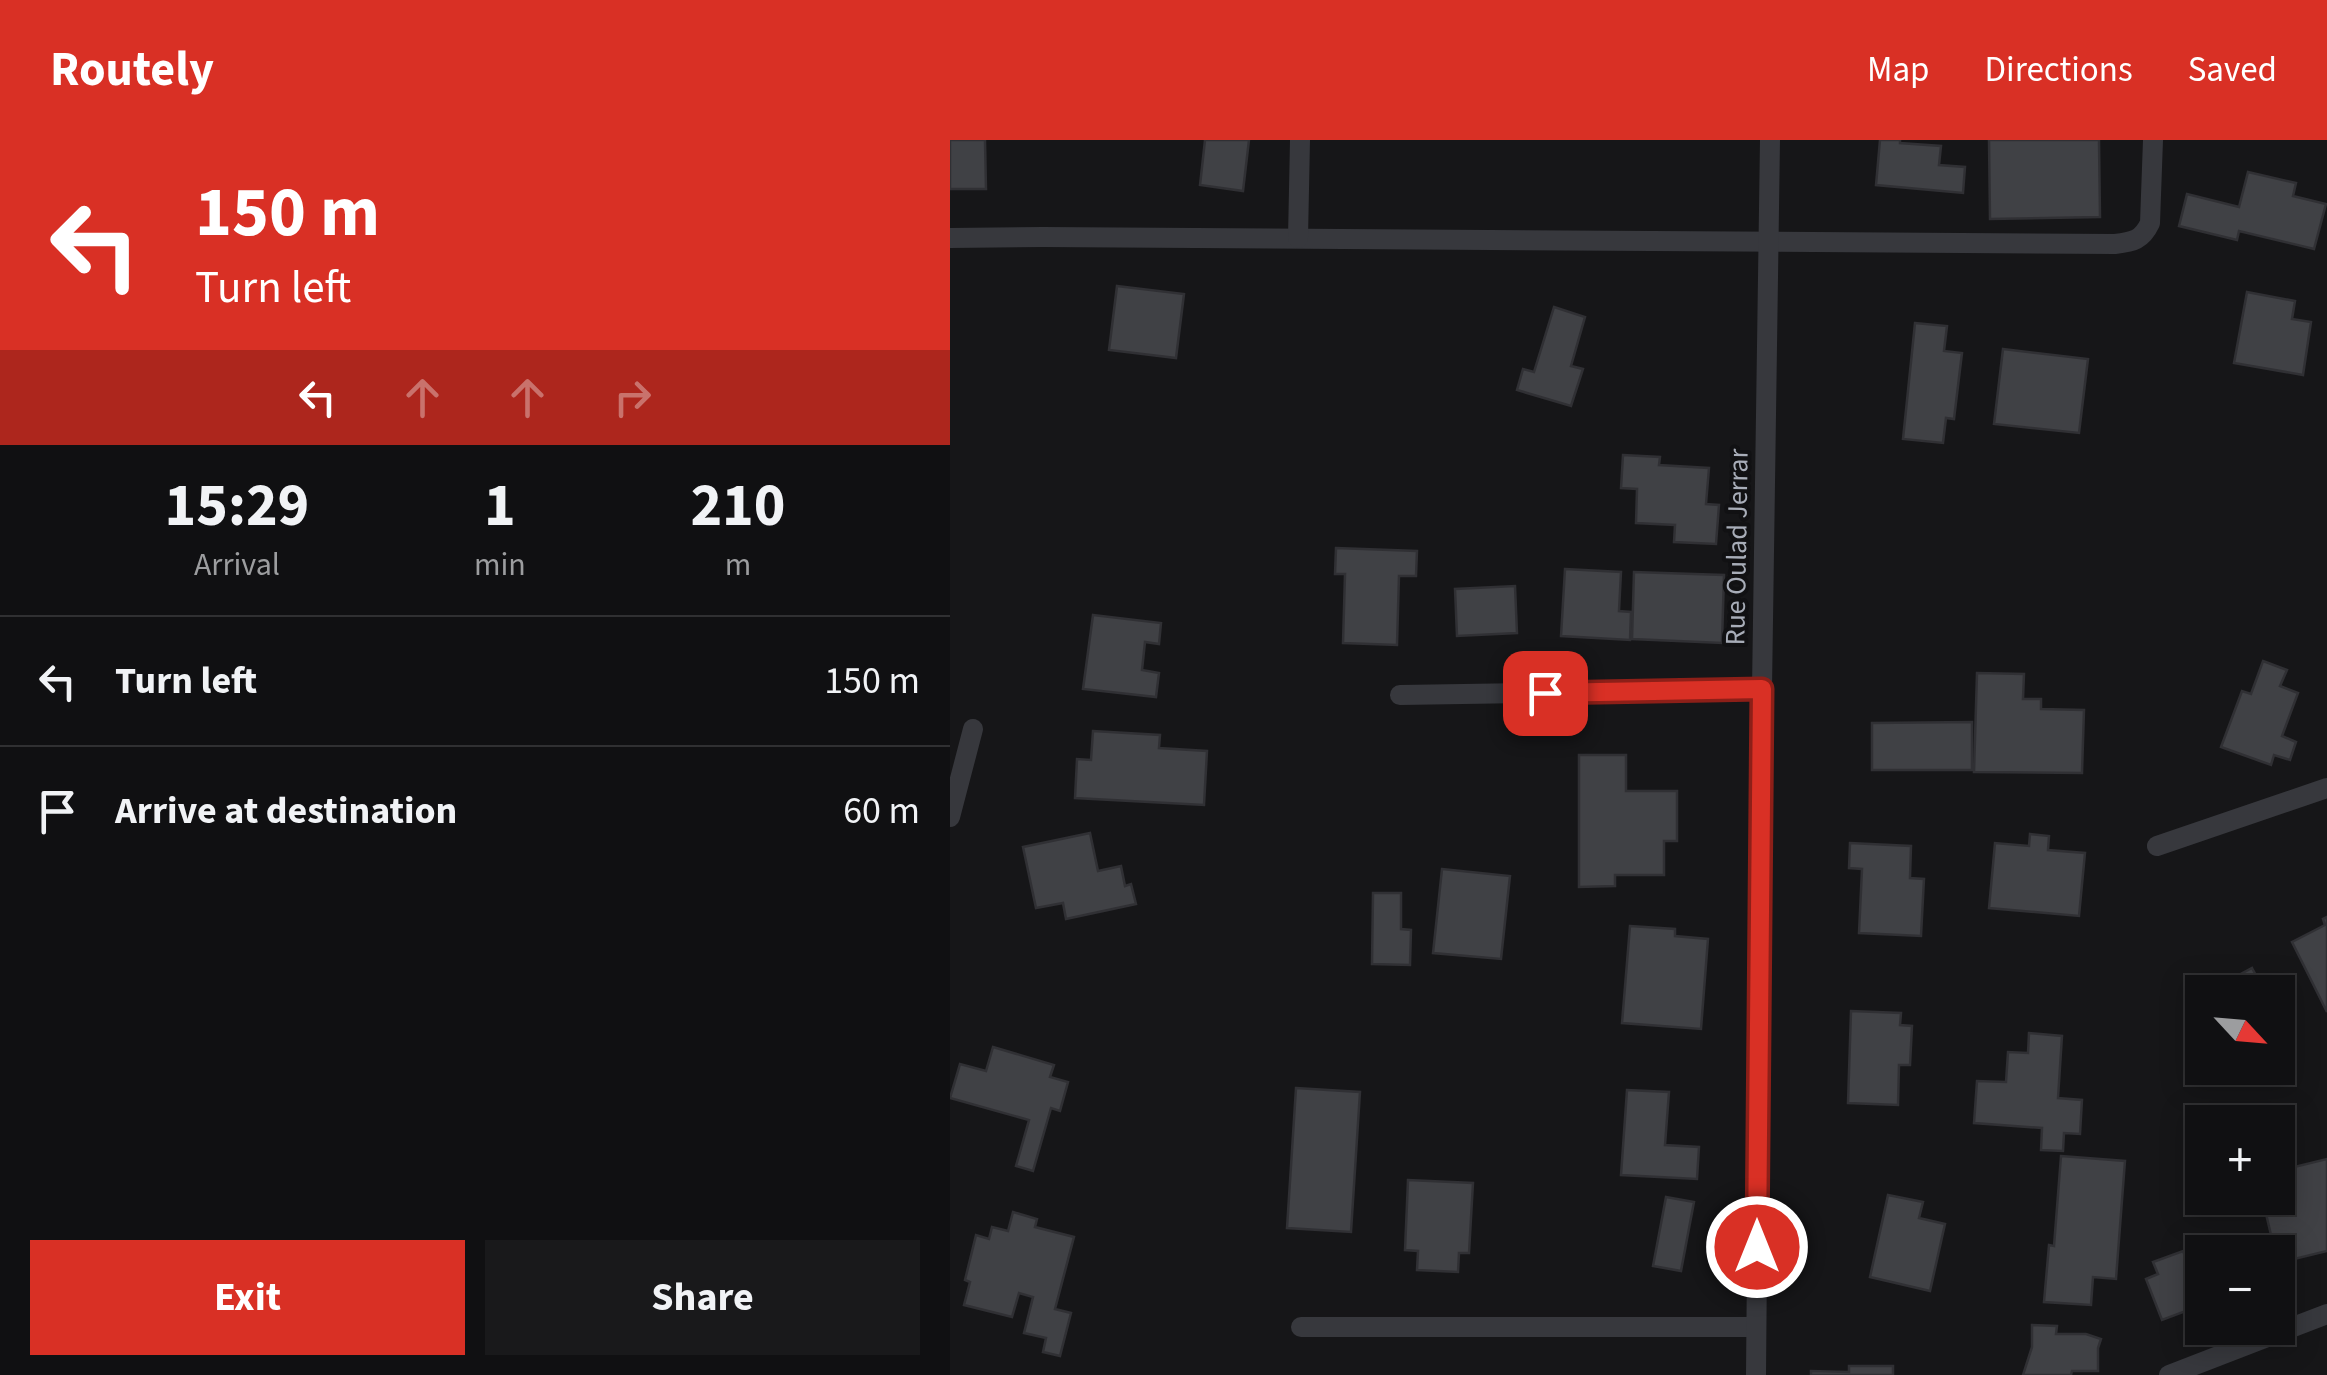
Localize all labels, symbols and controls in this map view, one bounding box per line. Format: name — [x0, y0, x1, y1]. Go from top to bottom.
text: Routely — [50, 36, 214, 104]
text: Map — [1867, 45, 1930, 95]
text: Directions — [1985, 45, 2133, 95]
text: Saved — [2188, 45, 2277, 95]
text: 150 m — [195, 163, 380, 263]
icon: left — [30, 180, 160, 310]
text: Turn left — [195, 256, 351, 320]
icon: left — [290, 370, 345, 425]
icon: ahead — [395, 370, 450, 425]
icon: ahead — [500, 370, 555, 425]
icon: right — [605, 370, 660, 425]
street label: Rue Oulad Jerrar — [1715, 448, 1759, 646]
text: 15:29 — [165, 464, 309, 549]
text: 1 — [484, 464, 516, 549]
text: 210 — [690, 464, 785, 549]
text: Arrival — [194, 542, 280, 588]
text: min — [474, 542, 526, 588]
text: m — [725, 542, 751, 588]
pin — [1503, 651, 1588, 736]
icon: left — [30, 654, 85, 709]
text: Turn left — [115, 654, 257, 708]
text: 150 m — [824, 654, 920, 708]
icon: arrive — [1518, 666, 1573, 721]
icon: arrive — [30, 784, 85, 839]
text: Arrive at destination — [115, 784, 457, 838]
text: 60 m — [843, 784, 920, 838]
north arrow — [2185, 975, 2295, 1085]
map controls — [2185, 975, 2295, 1345]
button: + — [2185, 1105, 2295, 1215]
position arrow — [1705, 1195, 1809, 1299]
button: − — [2185, 1235, 2295, 1345]
button: Exit — [30, 1240, 465, 1355]
button: Share — [485, 1240, 920, 1355]

